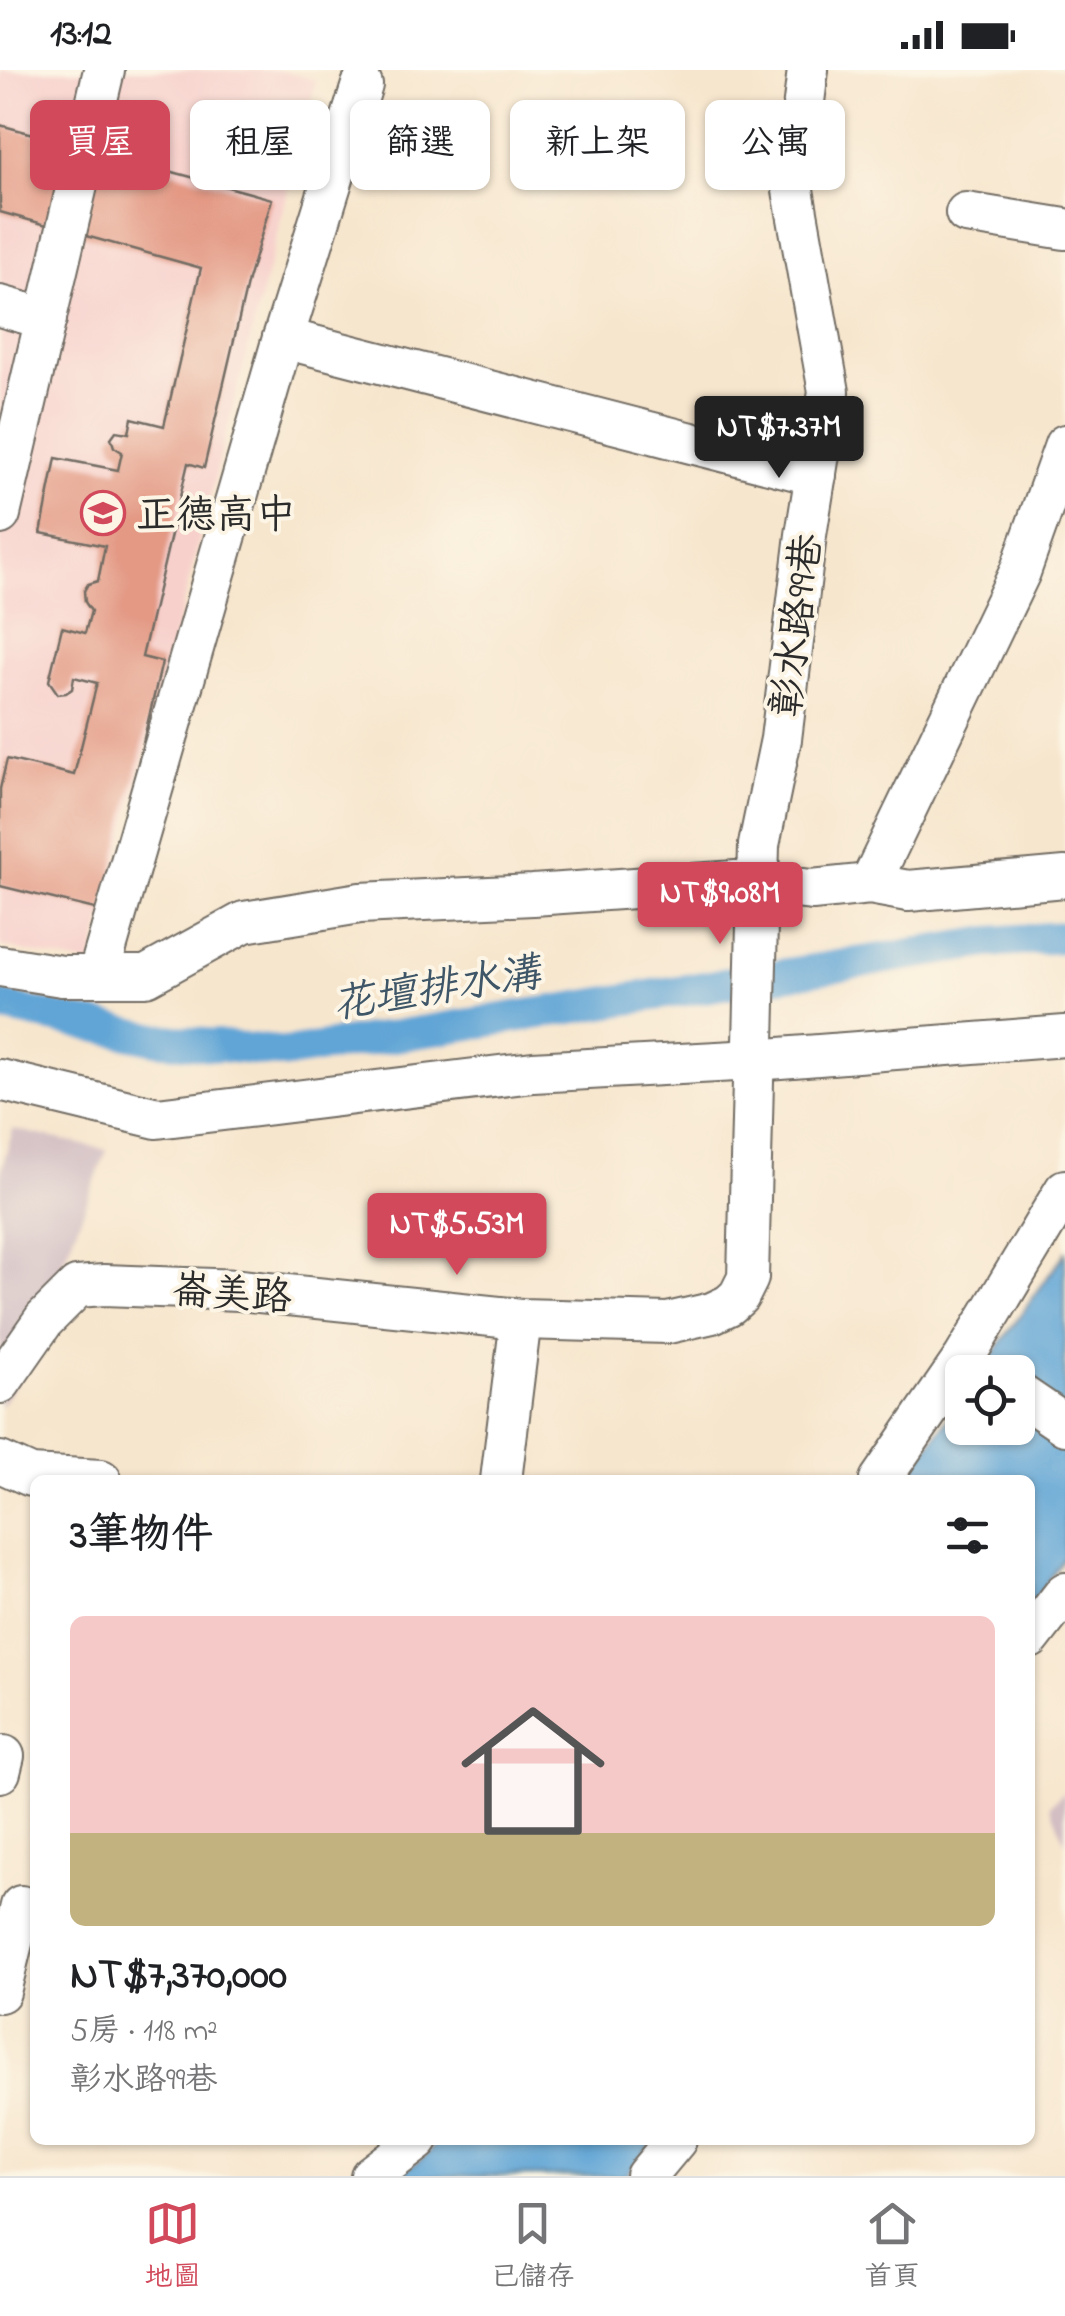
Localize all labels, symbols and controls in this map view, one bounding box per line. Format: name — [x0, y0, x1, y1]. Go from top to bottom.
text: 13:12 — [50, 7, 112, 63]
chip: 買屋 — [30, 100, 170, 190]
chip: 租屋 — [190, 100, 330, 190]
chip: 篩選 — [350, 100, 490, 190]
chip: 新上架 — [510, 100, 685, 190]
chip: 公寓 — [705, 100, 845, 190]
pin: NT$7.37M — [676, 396, 882, 481]
text: NT$7.37M — [717, 405, 841, 452]
place label: 正德高中 — [136, 488, 296, 547]
school or university icon: 正德高中 — [80, 490, 126, 536]
street label: 彰水路99巷 — [759, 531, 840, 721]
pin: NT$9.08M — [617, 862, 823, 947]
text: NT$9.08M — [660, 871, 780, 918]
water label: 花壇排水溝 — [328, 943, 548, 1037]
pin: NT$5.53M — [354, 1193, 560, 1278]
text: NT$5.53M — [389, 1202, 525, 1249]
street label: 崙美路 — [170, 1263, 294, 1330]
map controls — [945, 1355, 1035, 1445]
button: locate — [945, 1355, 1035, 1445]
text: 3筆物件 — [70, 1506, 213, 1567]
icon: filters — [940, 1508, 995, 1563]
icon: home — [443, 1681, 623, 1861]
text: NT$7,370,000 — [70, 1946, 287, 2007]
text: 5房 · 118 m² — [70, 2009, 218, 2056]
text: 彰水路99巷 — [70, 2058, 217, 2105]
tab: 地圖 — [145, 2196, 201, 2299]
tab: 已儲存 — [490, 2196, 574, 2299]
tab: 首頁 — [864, 2196, 920, 2299]

